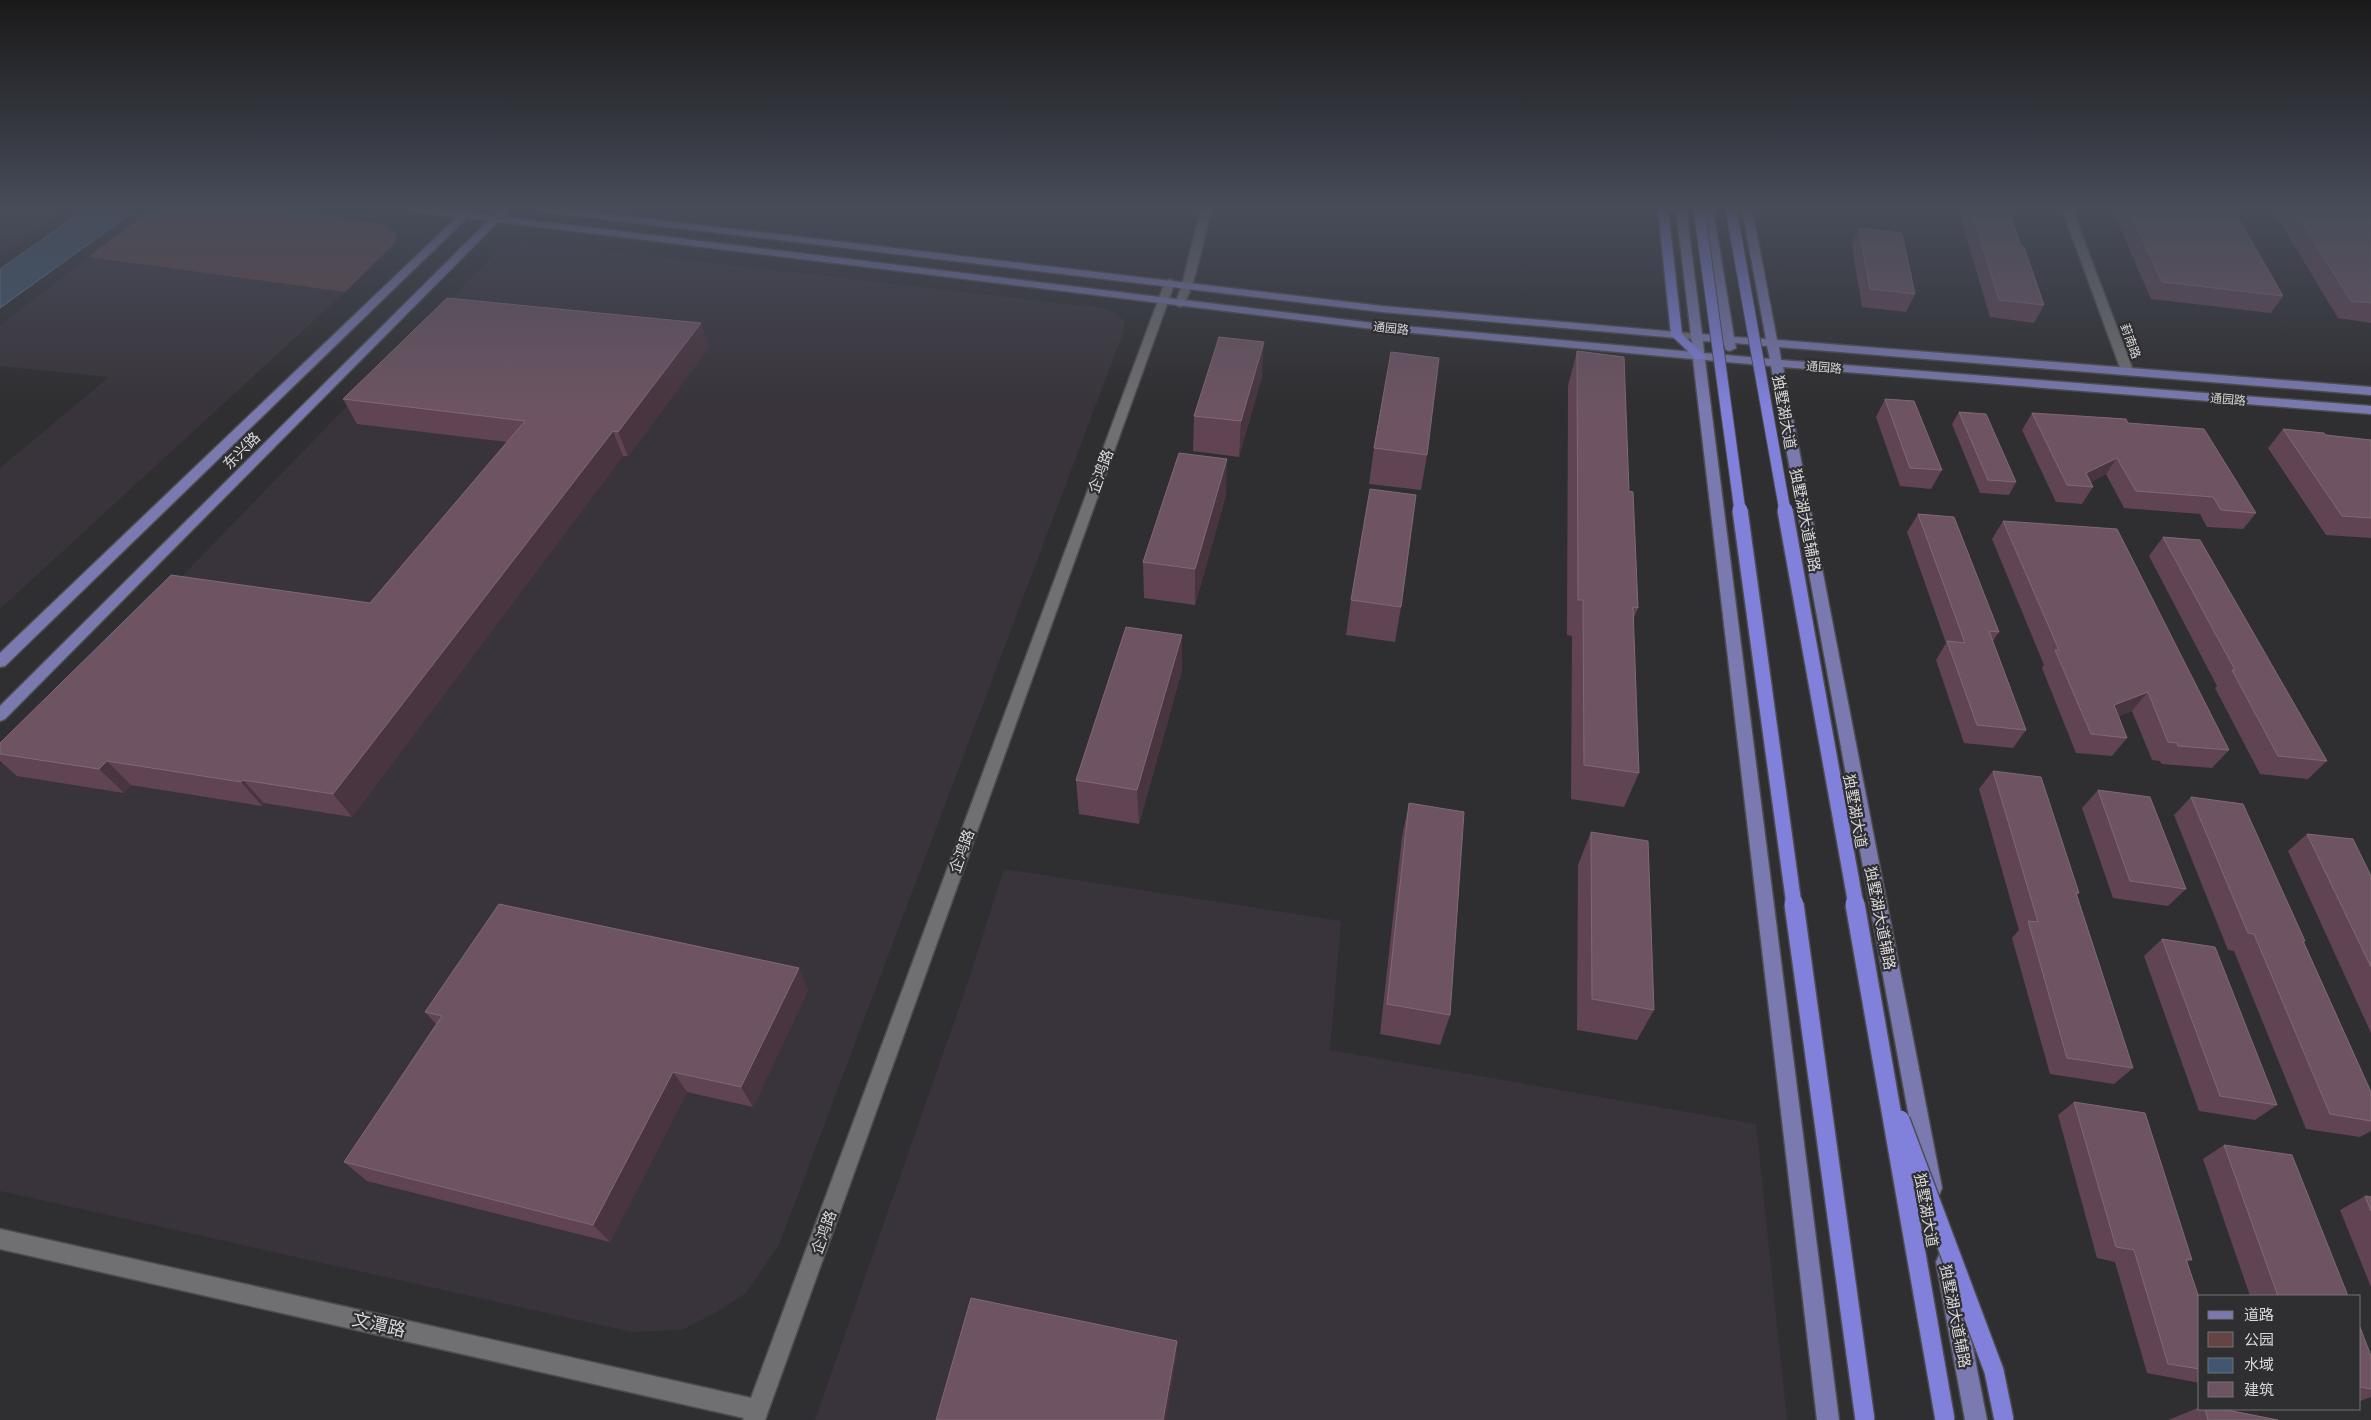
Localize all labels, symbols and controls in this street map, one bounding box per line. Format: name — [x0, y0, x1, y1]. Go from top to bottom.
street label: 通园路 — [1372, 319, 1410, 337]
street label: 葑南路 — [2118, 322, 2144, 360]
street label: 通园路 — [1805, 358, 1843, 376]
street label: 独墅湖大道 — [1770, 373, 1800, 451]
street label: 通园路 — [2209, 390, 2247, 408]
street label: 东兴路 — [219, 428, 263, 472]
street label: 企鸿路 — [1084, 447, 1116, 495]
street label: 独墅湖大道辅路 — [1787, 467, 1825, 573]
street label: 独墅湖大道 — [1841, 772, 1871, 850]
street label: 企鸿路 — [945, 827, 977, 875]
street label: 独墅湖大道辅路 — [1862, 865, 1900, 971]
street label: 独墅湖大道 — [1912, 1171, 1942, 1249]
street label: 企鸿路 — [807, 1208, 839, 1256]
street label: 独墅湖大道辅路 — [1937, 1263, 1975, 1369]
legend — [2198, 1295, 2361, 1410]
text: 道路 — [2244, 1305, 2274, 1323]
street label: 文潭路 — [350, 1307, 408, 1341]
text: 公园 — [2244, 1330, 2274, 1348]
text: 水域 — [2244, 1355, 2274, 1373]
text: 建筑 — [2244, 1380, 2274, 1398]

